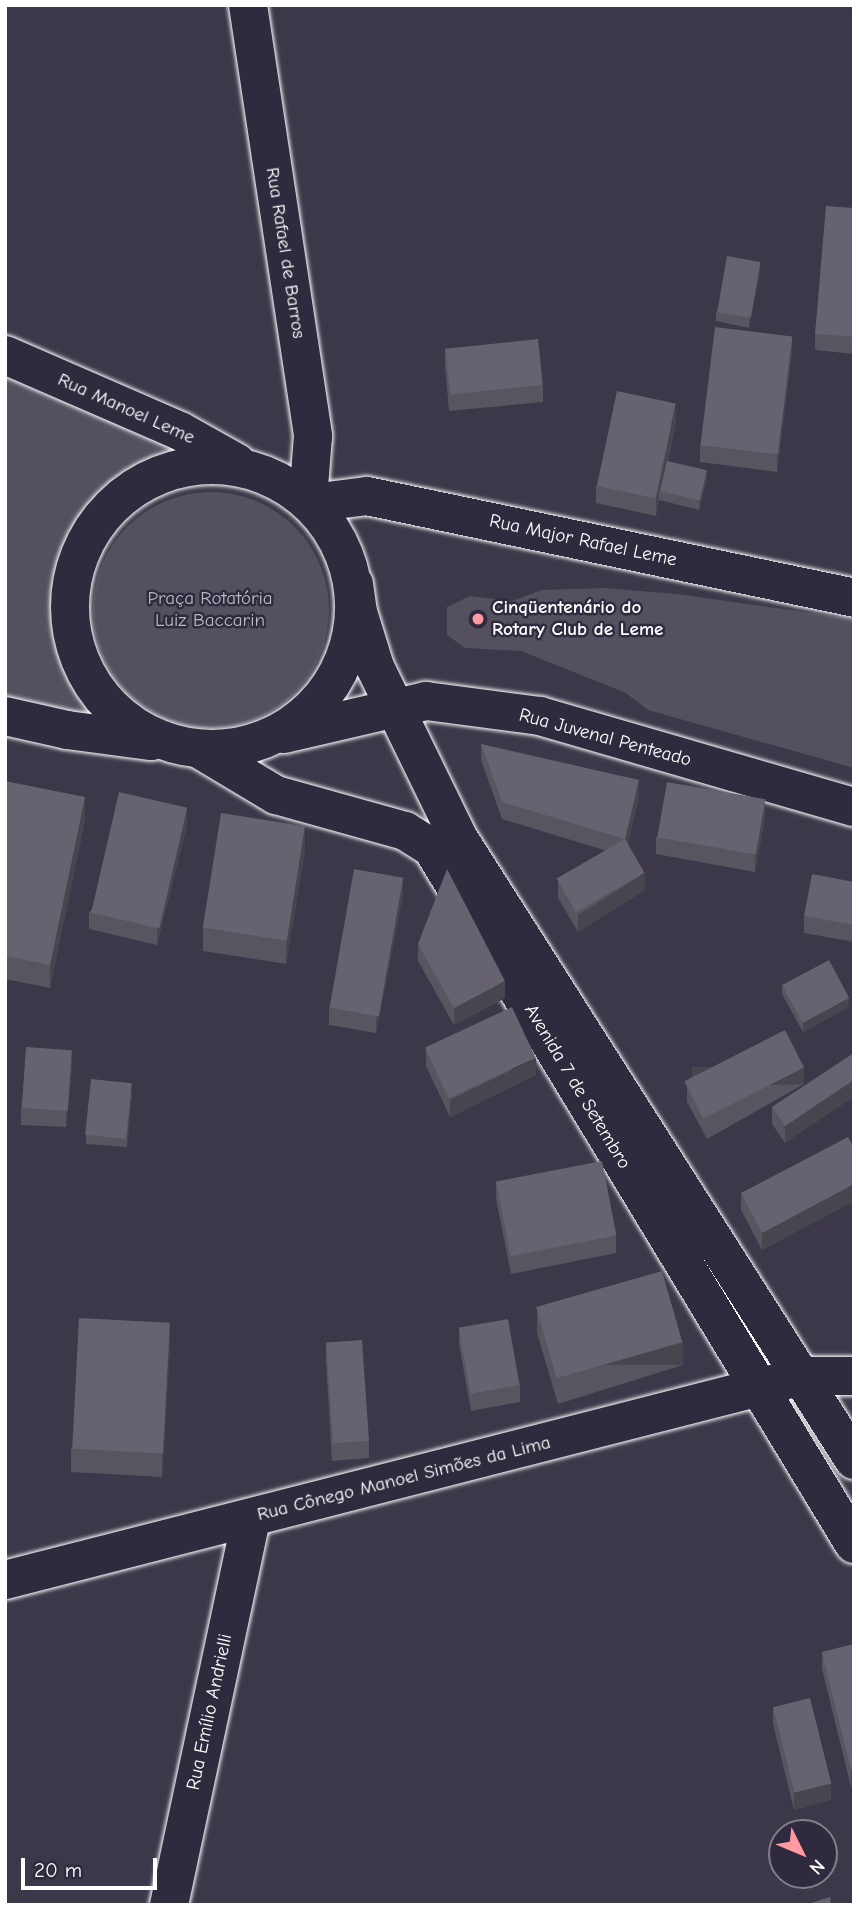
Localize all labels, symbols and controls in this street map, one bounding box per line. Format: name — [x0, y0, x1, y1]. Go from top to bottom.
street label: Rua Rafael de Barros — [260, 166, 310, 340]
street label: Rua Manoel Leme — [54, 369, 198, 449]
street label: Rua Major Rafael Leme — [487, 510, 679, 572]
park label: Praça Rotatória Luiz Baccarin — [147, 588, 273, 632]
place label: Cinqüentenário do Rotary Club de Leme — [492, 597, 663, 641]
marker: Cinqüentenário do Rotary Club de Leme — [470, 611, 486, 627]
street label: Rua Juvenal Penteado — [516, 704, 694, 772]
street label: Avenida 7 de Setembro — [519, 1001, 635, 1173]
street label: Rua Cônego Manoel Simões da Lima — [255, 1431, 553, 1527]
street label: Rua Emílio Andrielli — [182, 1632, 238, 1792]
north arrow — [768, 1819, 838, 1889]
scale bar — [24, 1843, 161, 1887]
text: N — [805, 1855, 829, 1879]
text: 20 m — [34, 1858, 82, 1882]

